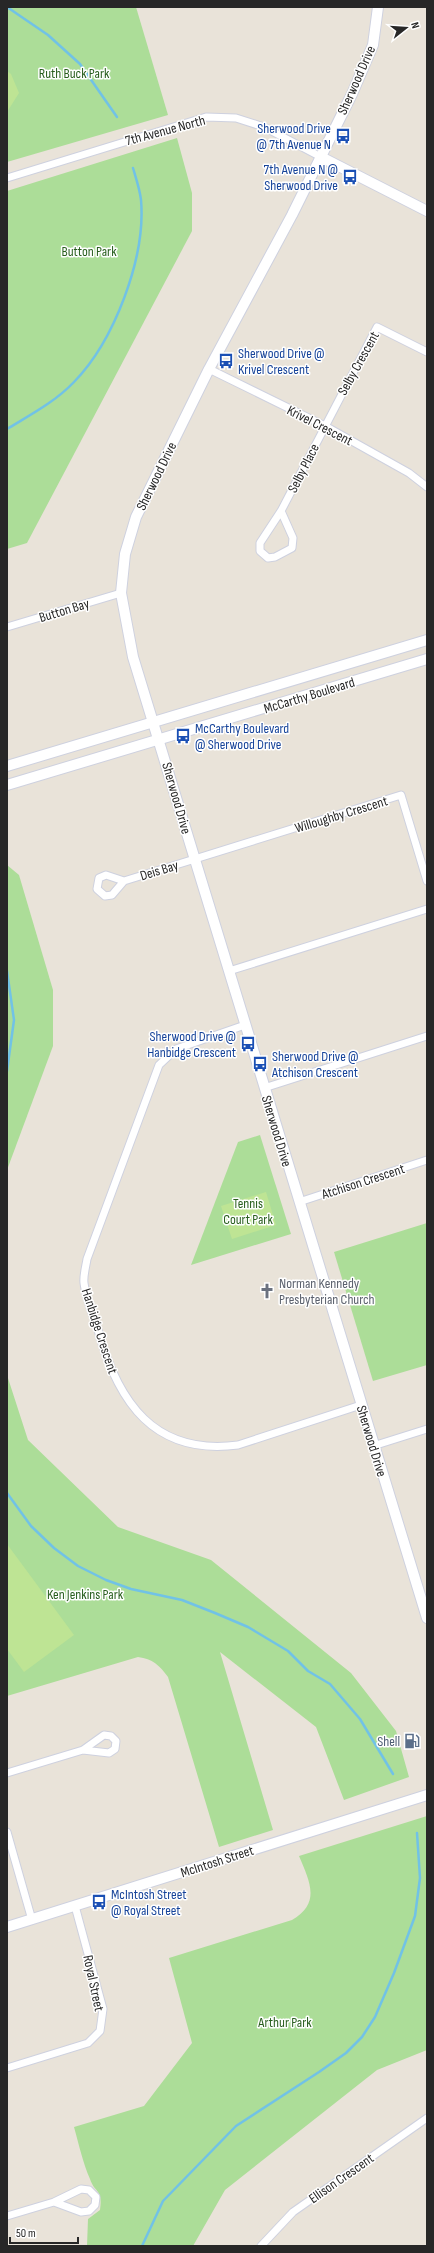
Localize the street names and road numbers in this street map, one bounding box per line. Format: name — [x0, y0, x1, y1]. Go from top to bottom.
street label: Sherwood Drive — [334, 43, 379, 117]
street label: 7th Avenue North — [123, 112, 207, 149]
street label: Selby Crescent — [334, 328, 383, 398]
street label: Krivel Crescent — [284, 402, 355, 449]
street label: Sherwood Drive — [133, 439, 180, 513]
street label: Selby Place — [284, 441, 323, 496]
street label: Button Bay — [37, 595, 92, 626]
street label: McCarthy Boulevard — [262, 674, 357, 717]
street label: Sherwood Drive — [158, 760, 195, 836]
street label: Willoughby Crescent — [293, 792, 390, 837]
street label: Deis Bay — [138, 856, 181, 884]
street label: Sherwood Drive — [258, 1093, 295, 1169]
street label: Atchison Crescent — [319, 1160, 407, 1203]
street label: Hanbidge Crescent — [78, 1286, 121, 1376]
street label: Sherwood Drive — [353, 1403, 390, 1479]
street label: McIntosh Street — [179, 1842, 256, 1881]
street label: Royal Street — [79, 1953, 108, 2013]
street label: Ellison Crescent — [305, 2150, 377, 2207]

